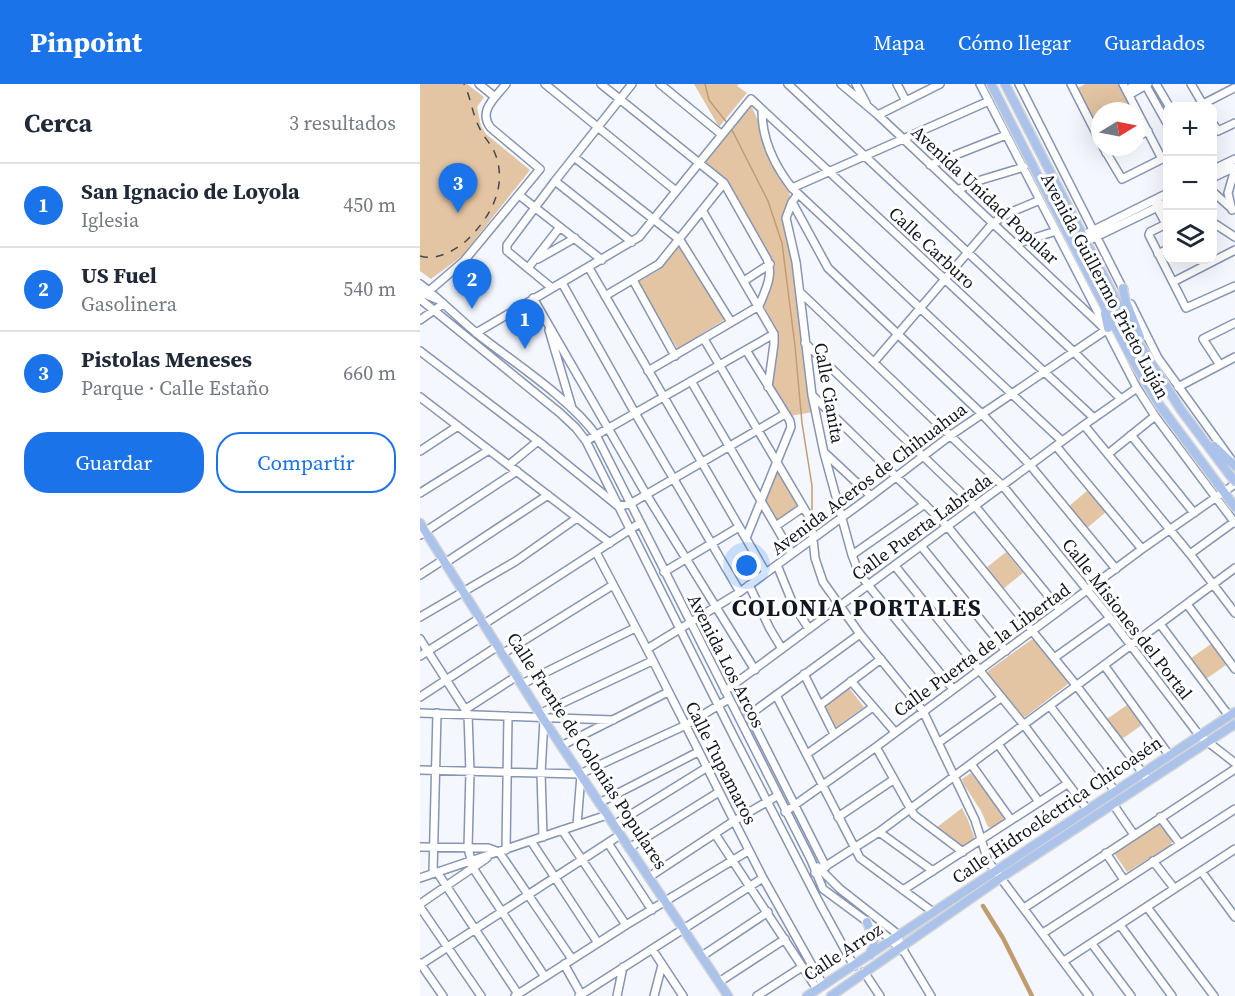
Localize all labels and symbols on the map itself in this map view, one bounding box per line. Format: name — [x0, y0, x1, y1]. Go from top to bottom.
north arrow — [1091, 102, 1145, 156]
street label: Avenida Unidad Popular — [906, 120, 1065, 270]
pin: 3 — [438, 164, 477, 213]
street label: Avenida Guillermo Prieto Luján — [1035, 168, 1176, 403]
street label: Calle Carburo — [883, 201, 981, 295]
pin: 2 — [452, 260, 492, 309]
pin: 1 — [506, 300, 544, 349]
street label: Calle Cianita — [808, 341, 851, 446]
street label: Avenida Aceros de Chihuahua — [766, 396, 972, 561]
street label: Calle Puerta Labrada — [846, 467, 998, 586]
street label: Calle Misiones del Portal — [1056, 533, 1198, 705]
your location — [732, 551, 761, 580]
street label: Calle Puerta de la Libertad — [888, 577, 1075, 722]
street label: Avenida Los Arcos — [682, 590, 771, 732]
district label: COLONIA PORTALES — [732, 591, 982, 624]
street label: Calle Frente de Colonias Populares — [501, 627, 674, 874]
street label: Calle Tupamaros — [680, 697, 763, 829]
street label: Calle Hidroeléctrica Chicoasén — [947, 730, 1167, 889]
street label: Calle Arroz — [798, 917, 887, 986]

